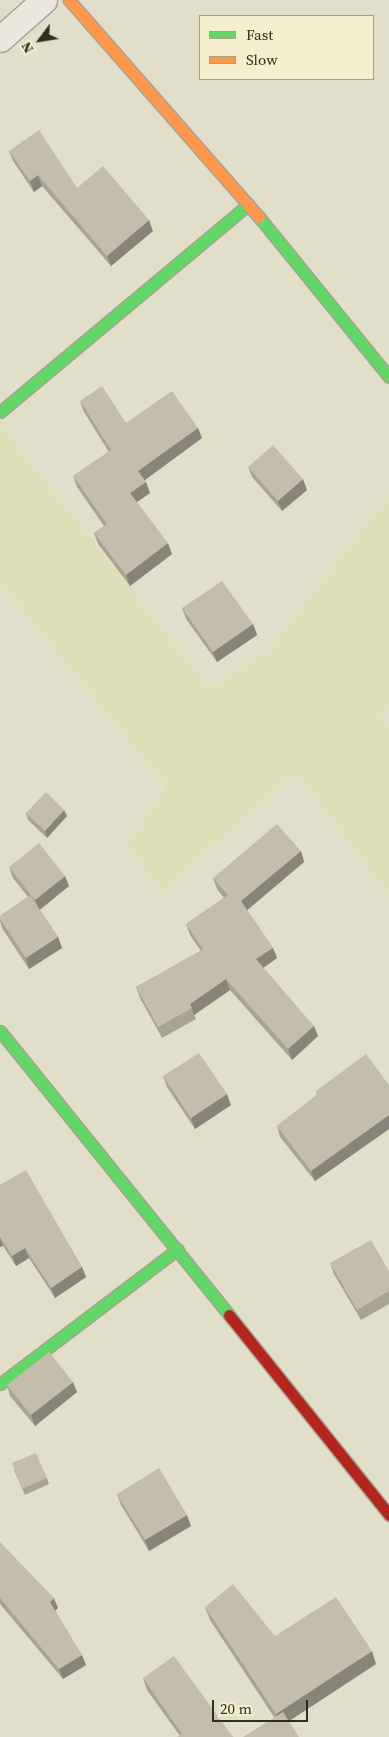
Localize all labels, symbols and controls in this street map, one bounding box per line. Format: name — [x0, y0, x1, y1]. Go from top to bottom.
north arrow — [15, 15, 65, 65]
legend — [199, 15, 374, 80]
text: Fast — [246, 24, 273, 45]
text: N — [16, 38, 38, 57]
text: Slow — [246, 49, 278, 70]
scale bar — [214, 1690, 310, 1722]
text: 20 m — [220, 1698, 252, 1719]

